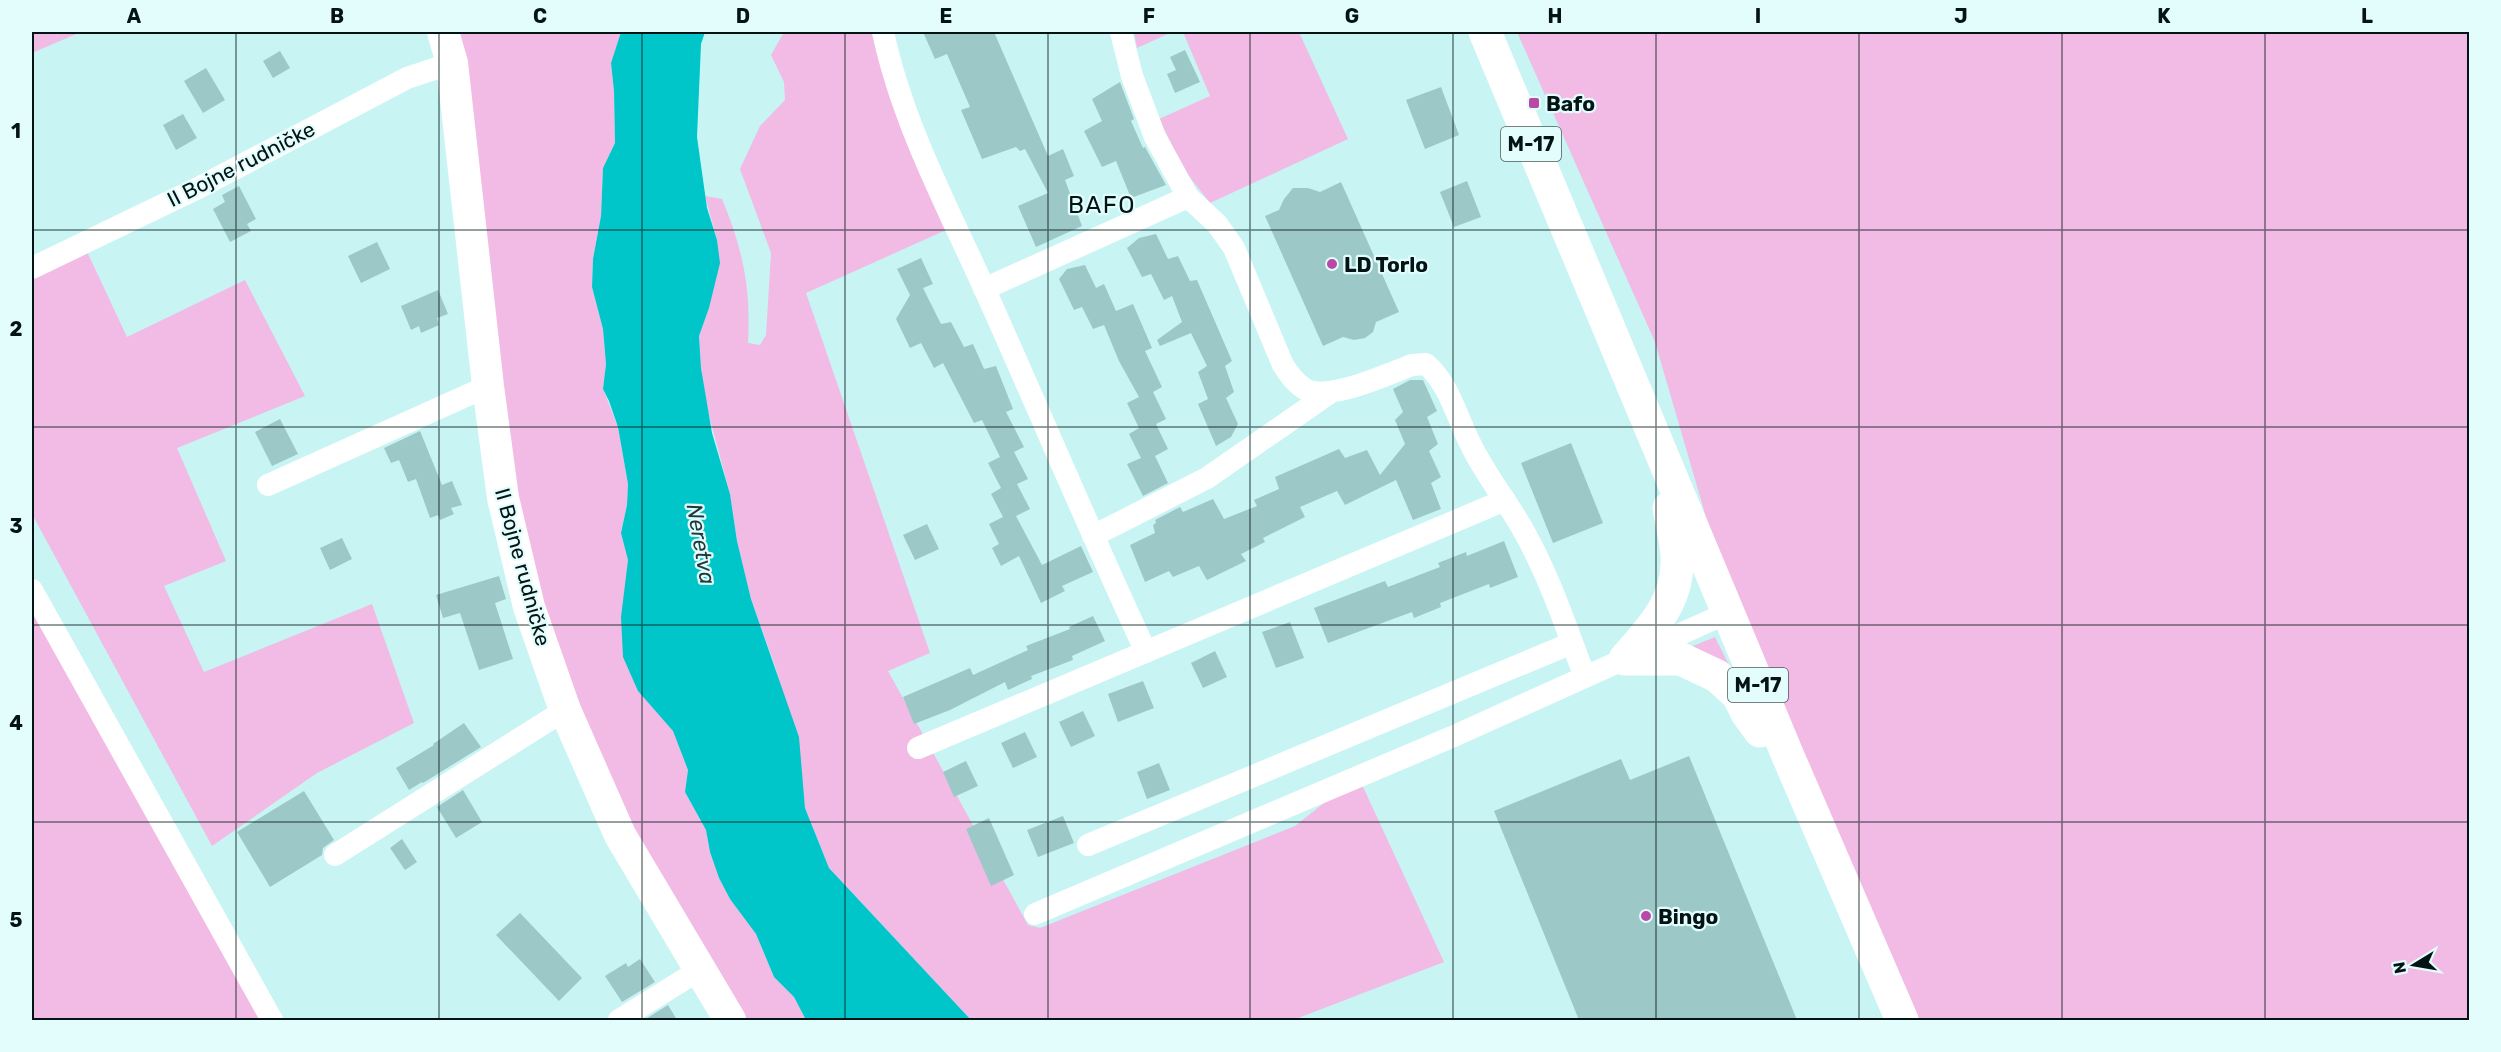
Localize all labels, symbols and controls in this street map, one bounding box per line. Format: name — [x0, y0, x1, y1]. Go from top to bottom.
text: A — [127, 4, 142, 28]
text: B — [330, 4, 344, 28]
text: C — [533, 4, 547, 28]
text: D — [736, 4, 750, 28]
text: E — [940, 4, 952, 28]
text: F — [1143, 4, 1155, 28]
text: G — [1345, 4, 1359, 28]
text: H — [1548, 4, 1562, 28]
text: I — [1755, 4, 1761, 28]
text: J — [1954, 4, 1968, 28]
text: K — [2157, 4, 2171, 28]
text: L — [2361, 4, 2373, 28]
place label: Bafo — [1546, 91, 1595, 116]
marker: Bafo — [1527, 96, 1541, 110]
street label: II Bojne rudničke — [163, 116, 319, 212]
text: 1 — [11, 119, 21, 143]
road number: M-17 — [1501, 127, 1561, 161]
district label: BAFO — [1068, 191, 1136, 219]
place label: LD Torlo — [1344, 252, 1428, 277]
marker: LD Torlo — [1325, 257, 1339, 271]
text: 2 — [10, 317, 23, 341]
street label: II Bojne rudničke — [490, 485, 556, 649]
water label: Neretva — [681, 502, 721, 587]
text: 3 — [9, 514, 23, 538]
road number: M-17 — [1728, 668, 1788, 702]
text: 4 — [9, 711, 23, 735]
place label: Bingo — [1658, 904, 1718, 929]
text: 5 — [10, 908, 23, 932]
marker: Bingo — [1639, 909, 1653, 923]
north arrow — [2384, 935, 2444, 995]
text: N — [2389, 960, 2410, 975]

